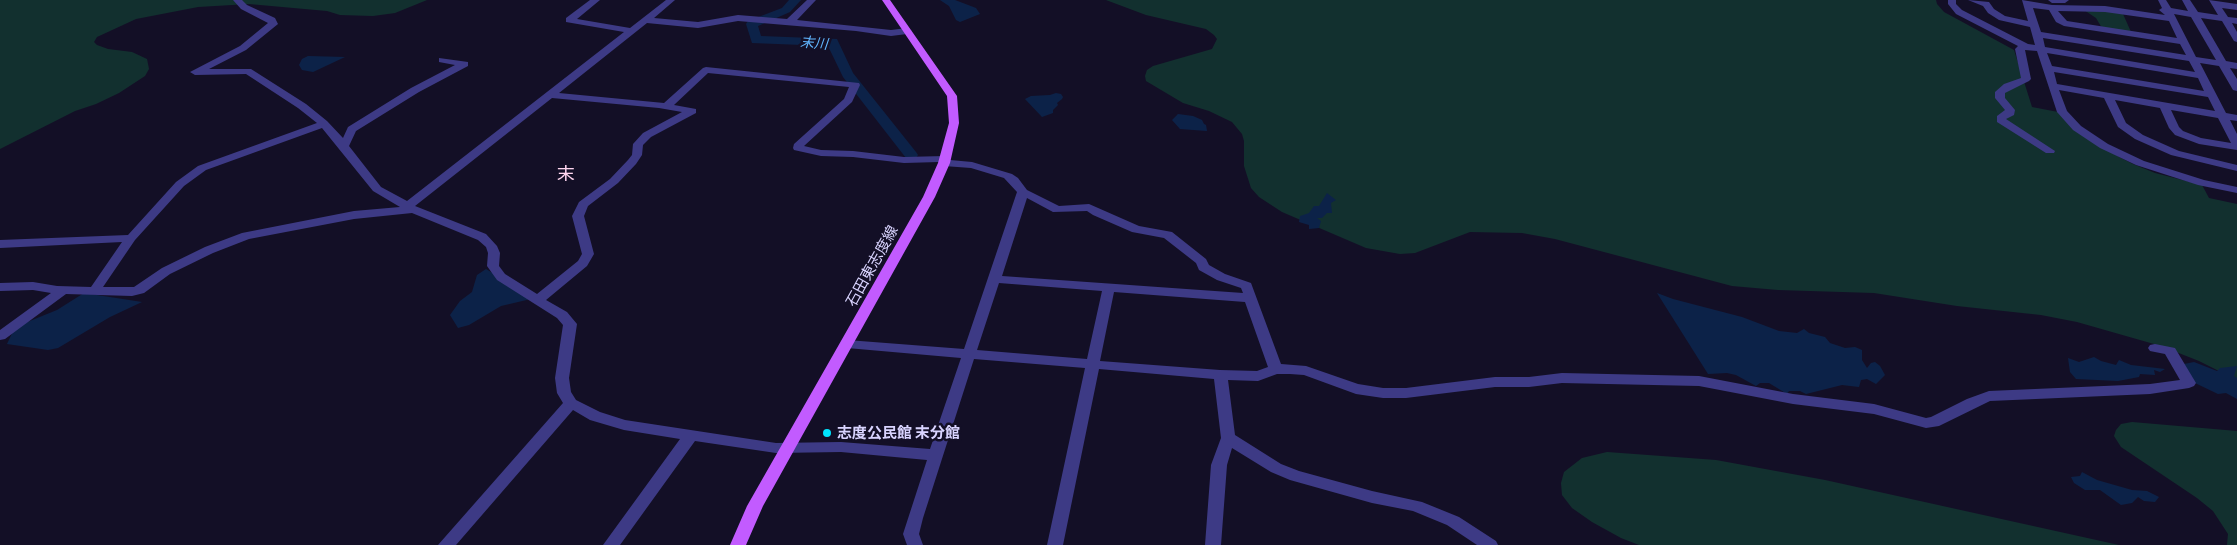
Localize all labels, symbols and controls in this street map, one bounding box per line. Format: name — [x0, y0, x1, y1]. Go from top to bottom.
water label: 末川 — [799, 33, 829, 53]
district label: 末 — [557, 163, 575, 185]
street label: 石田東志度線 — [842, 222, 902, 310]
place label: 志度公民館 末分館 — [837, 424, 960, 442]
marker: 志度公民館 末分館 — [821, 427, 833, 439]

